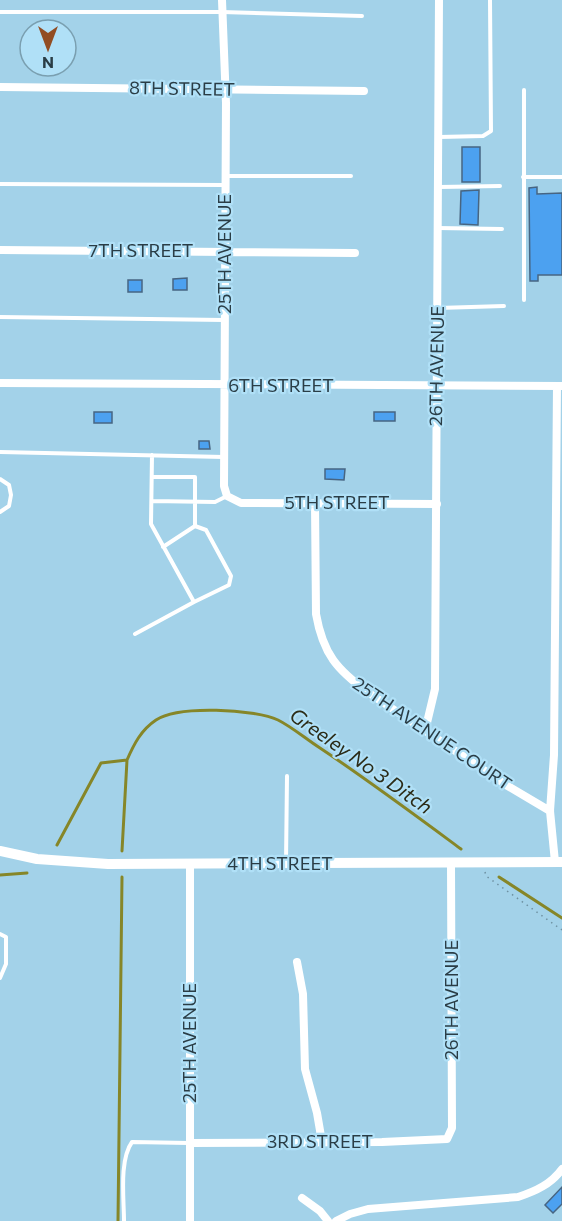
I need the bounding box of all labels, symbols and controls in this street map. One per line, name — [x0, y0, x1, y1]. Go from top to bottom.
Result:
north arrow — [18, 18, 78, 78]
text: N — [42, 54, 54, 73]
street label: 8TH STREET — [129, 76, 235, 100]
street label: 25TH AVENUE — [213, 194, 235, 314]
street label: 7TH STREET — [89, 239, 193, 261]
street label: 26TH AVENUE — [424, 306, 448, 426]
street label: 6TH STREET — [228, 374, 334, 396]
street label: 5TH STREET — [284, 491, 390, 513]
street label: 25TH AVENUE COURT — [349, 672, 516, 795]
water label: Greeley No 3 Ditch — [286, 702, 437, 818]
street label: 4TH STREET — [227, 852, 333, 874]
street label: 26TH AVENUE — [440, 940, 462, 1060]
street label: 25TH AVENUE — [178, 983, 200, 1103]
street label: 3RD STREET — [267, 1130, 373, 1152]

